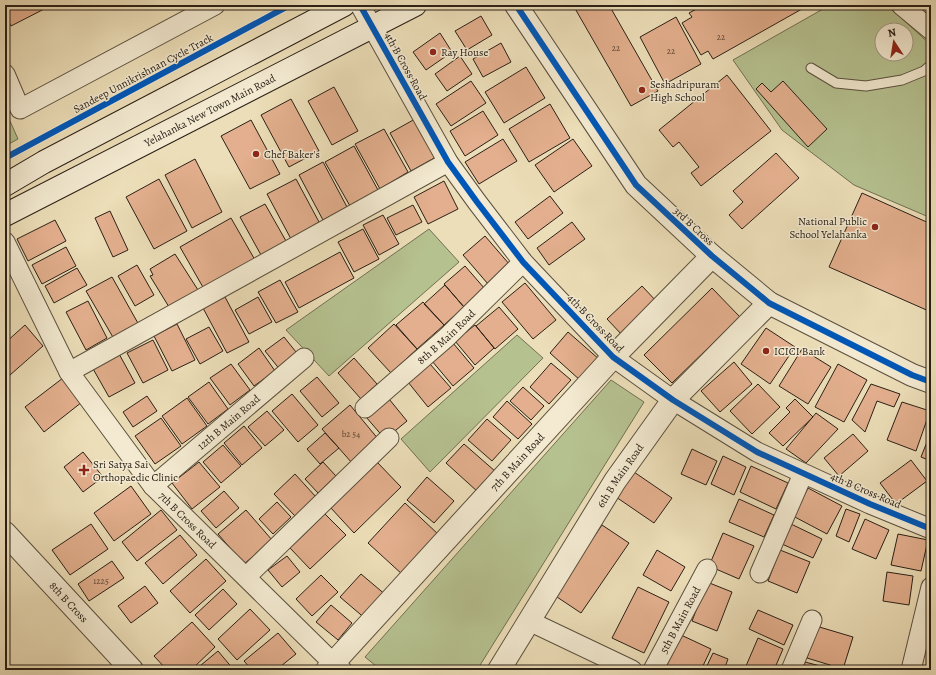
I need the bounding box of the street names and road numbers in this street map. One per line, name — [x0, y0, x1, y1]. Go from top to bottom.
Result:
street label: Sandeep Unnikrishnan Cycle Track — [71, 30, 216, 117]
street label: 4th B Cross Road — [381, 30, 430, 103]
street label: Yelahanka New Town Main Road — [141, 71, 278, 151]
street label: 3rd B Cross — [670, 204, 717, 249]
street label: 4th B Cross Road — [564, 291, 627, 356]
street label: 8th B Main Road — [414, 306, 479, 368]
street label: 12th B Main Road — [194, 391, 264, 453]
street label: 7th B Main Road — [487, 430, 548, 494]
street label: 6th B Main Road — [593, 441, 647, 511]
street label: 4th B Cross Road — [828, 469, 904, 512]
street label: 7th B Cross Road — [155, 489, 219, 552]
street label: 8th B Cross — [46, 578, 91, 626]
street label: 5th B Main Road — [656, 584, 704, 656]

